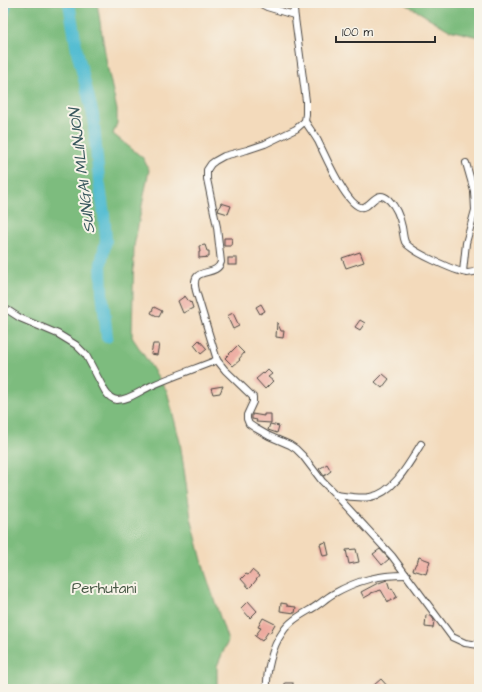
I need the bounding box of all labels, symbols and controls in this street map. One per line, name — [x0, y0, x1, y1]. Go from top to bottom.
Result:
scale bar — [336, 18, 435, 44]
text: 100 m — [342, 24, 373, 41]
water label: SUNGAI MLINJON — [63, 104, 101, 235]
park label: Perhutani — [72, 578, 137, 599]

